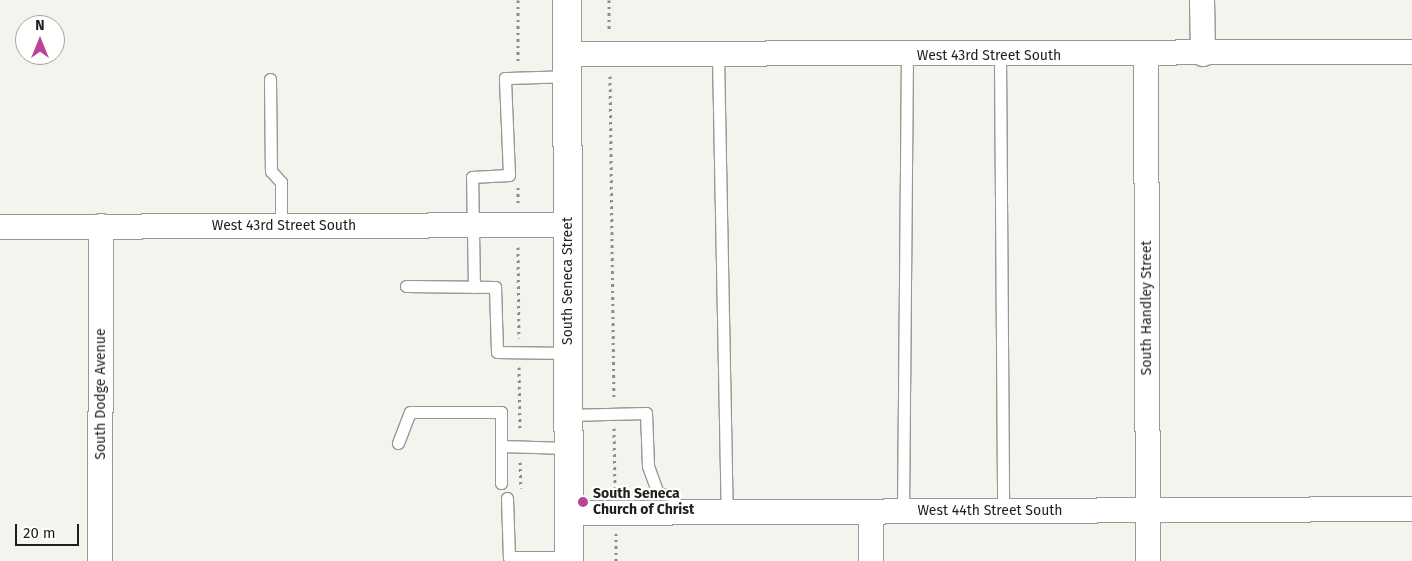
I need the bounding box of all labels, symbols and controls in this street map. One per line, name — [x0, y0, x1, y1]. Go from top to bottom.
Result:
north arrow — [15, 15, 65, 65]
text: N — [35, 17, 45, 34]
street label: West 43rd Street South — [917, 48, 1061, 64]
street label: South Seneca Street — [560, 217, 576, 345]
street label: West 43rd Street South — [212, 218, 356, 234]
street label: South Handley Street — [1139, 241, 1155, 375]
street label: South Dodge Avenue — [93, 328, 109, 460]
place label: South Seneca Church of Christ — [593, 486, 694, 518]
marker: South Seneca Church of Christ — [577, 496, 589, 508]
street label: West 44th Street South — [917, 503, 1063, 519]
scale bar — [18, 514, 81, 546]
text: 20 m — [23, 524, 56, 542]

